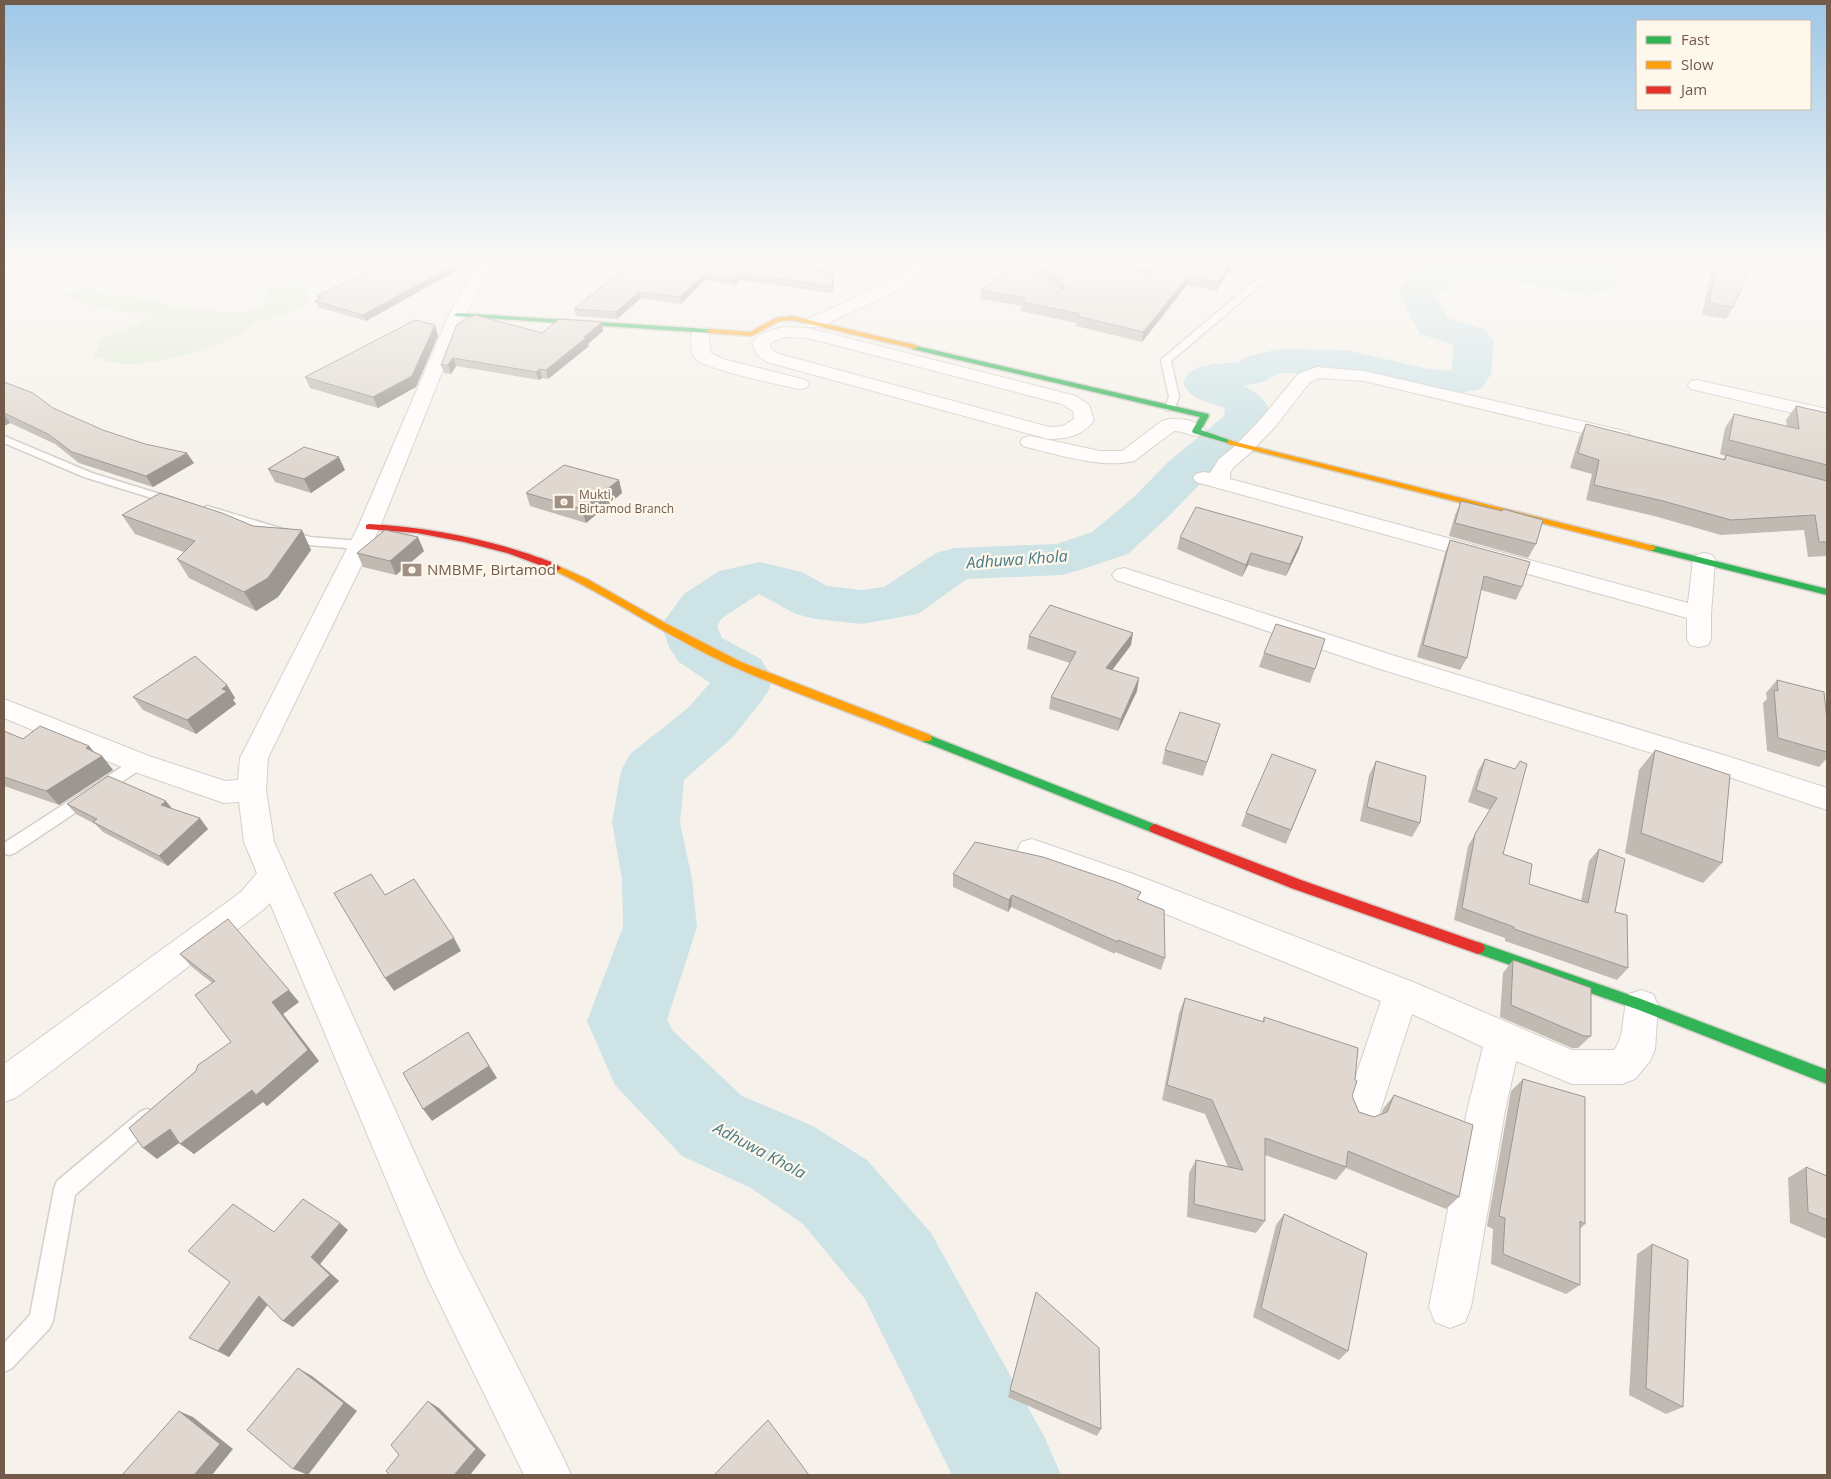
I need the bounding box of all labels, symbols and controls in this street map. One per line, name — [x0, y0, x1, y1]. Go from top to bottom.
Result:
legend — [1636, 20, 1811, 110]
text: Fast — [1681, 29, 1710, 49]
text: Slow — [1681, 54, 1714, 74]
text: Jam — [1679, 79, 1707, 99]
place label: Mukti, Birtamod Branch — [579, 486, 674, 517]
bank icon: Mukti, Birtamod Branch — [553, 491, 575, 513]
water label: Adhuwa Khola — [965, 544, 1068, 574]
bank icon: NMBMF, Birtamod — [401, 559, 423, 581]
place label: NMBMF, Birtamod — [427, 559, 556, 579]
water label: Adhuwa Khola — [709, 1116, 810, 1184]

